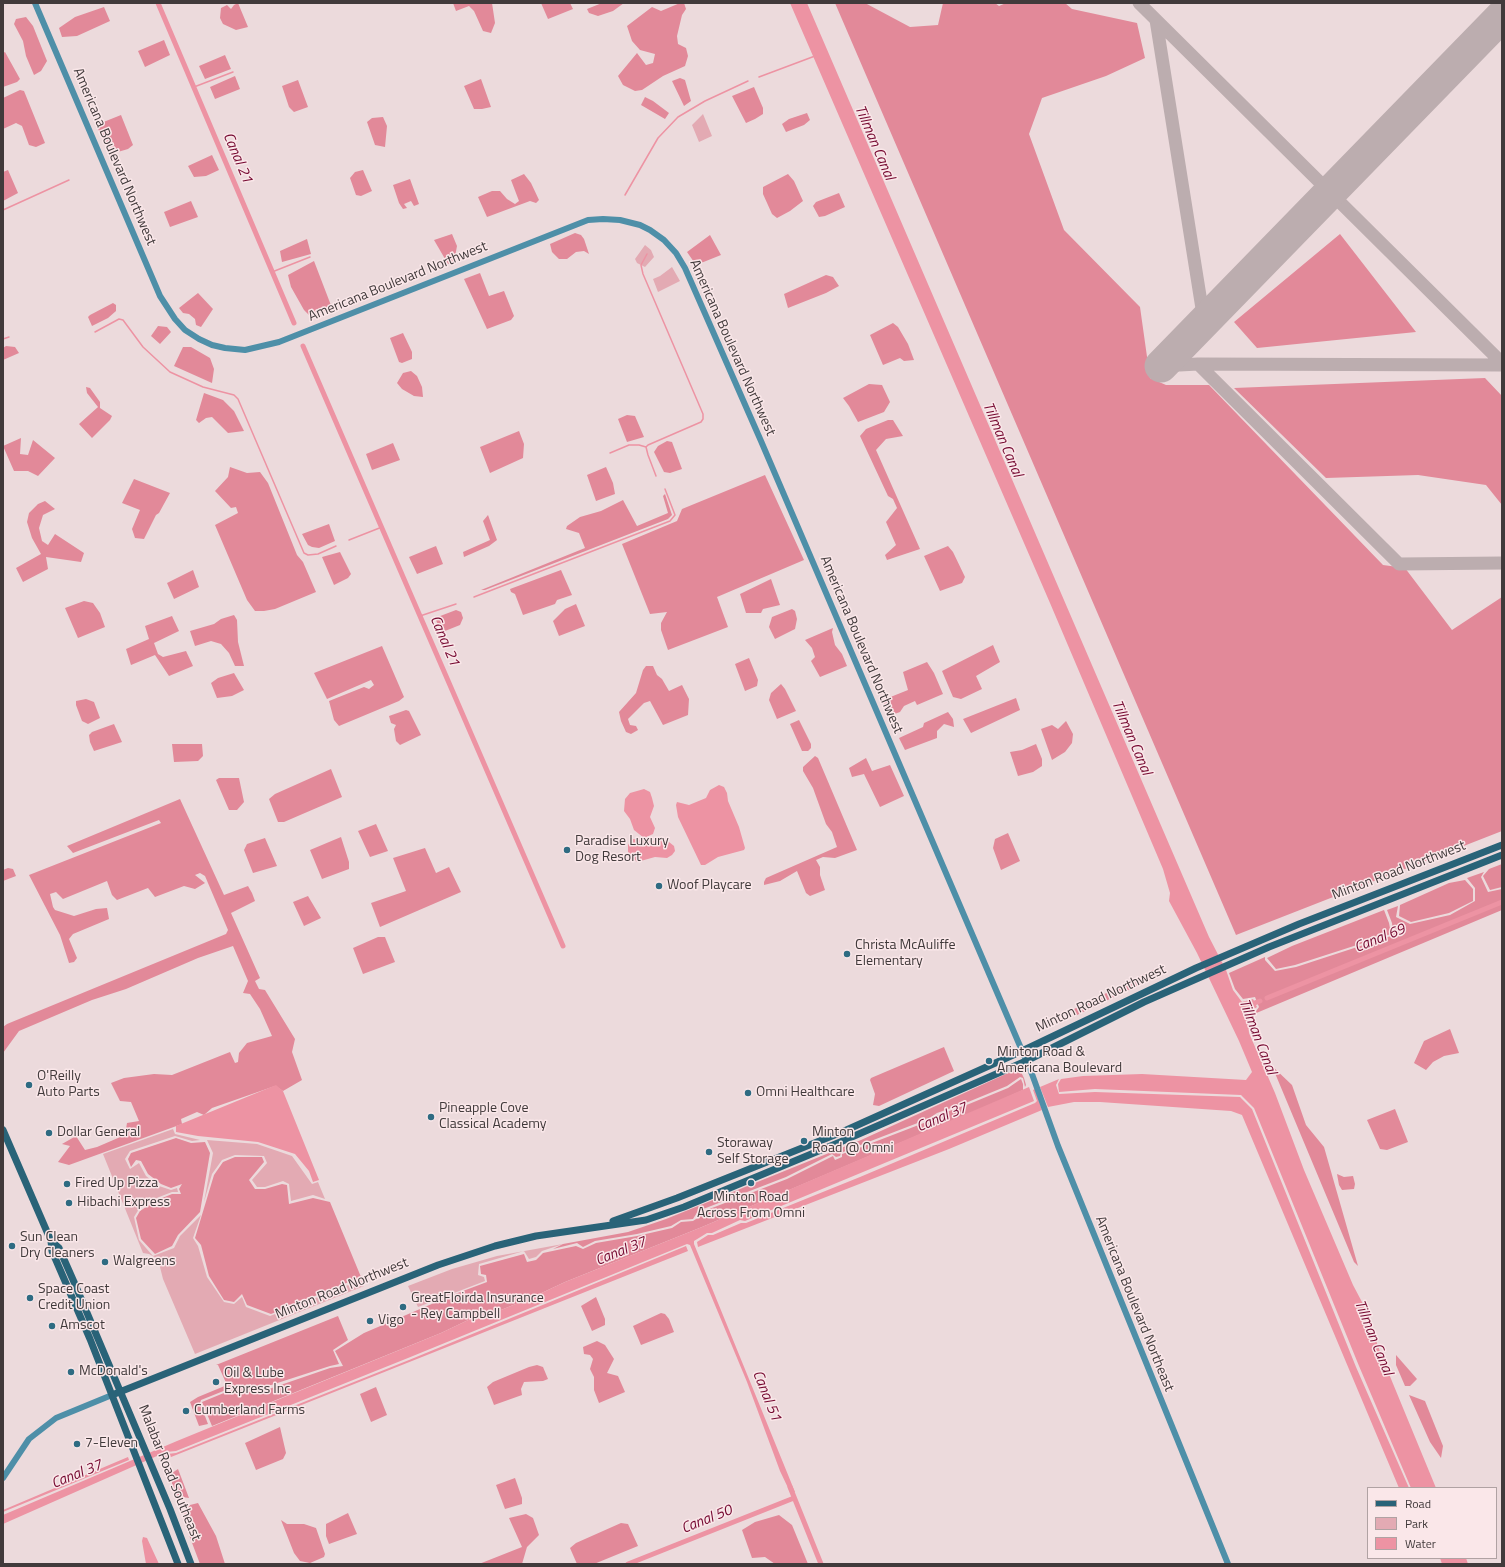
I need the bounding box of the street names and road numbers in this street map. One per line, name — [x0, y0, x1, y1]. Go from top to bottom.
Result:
street label: Americana Boulevard Northwest — [69, 66, 159, 248]
street label: Americana Boulevard Northwest — [306, 238, 490, 326]
street label: Americana Boulevard Northwest — [685, 257, 779, 439]
street label: Americana Boulevard Northwest — [816, 554, 906, 736]
street label: Minton Road Northwest — [1330, 838, 1468, 904]
street label: Minton Road Northwest — [1033, 961, 1169, 1037]
street label: Americana Boulevard Northeast — [1091, 1214, 1177, 1394]
street label: Minton Road Northwest — [273, 1255, 411, 1323]
street label: Malabar Road Southeast — [134, 1403, 204, 1543]

